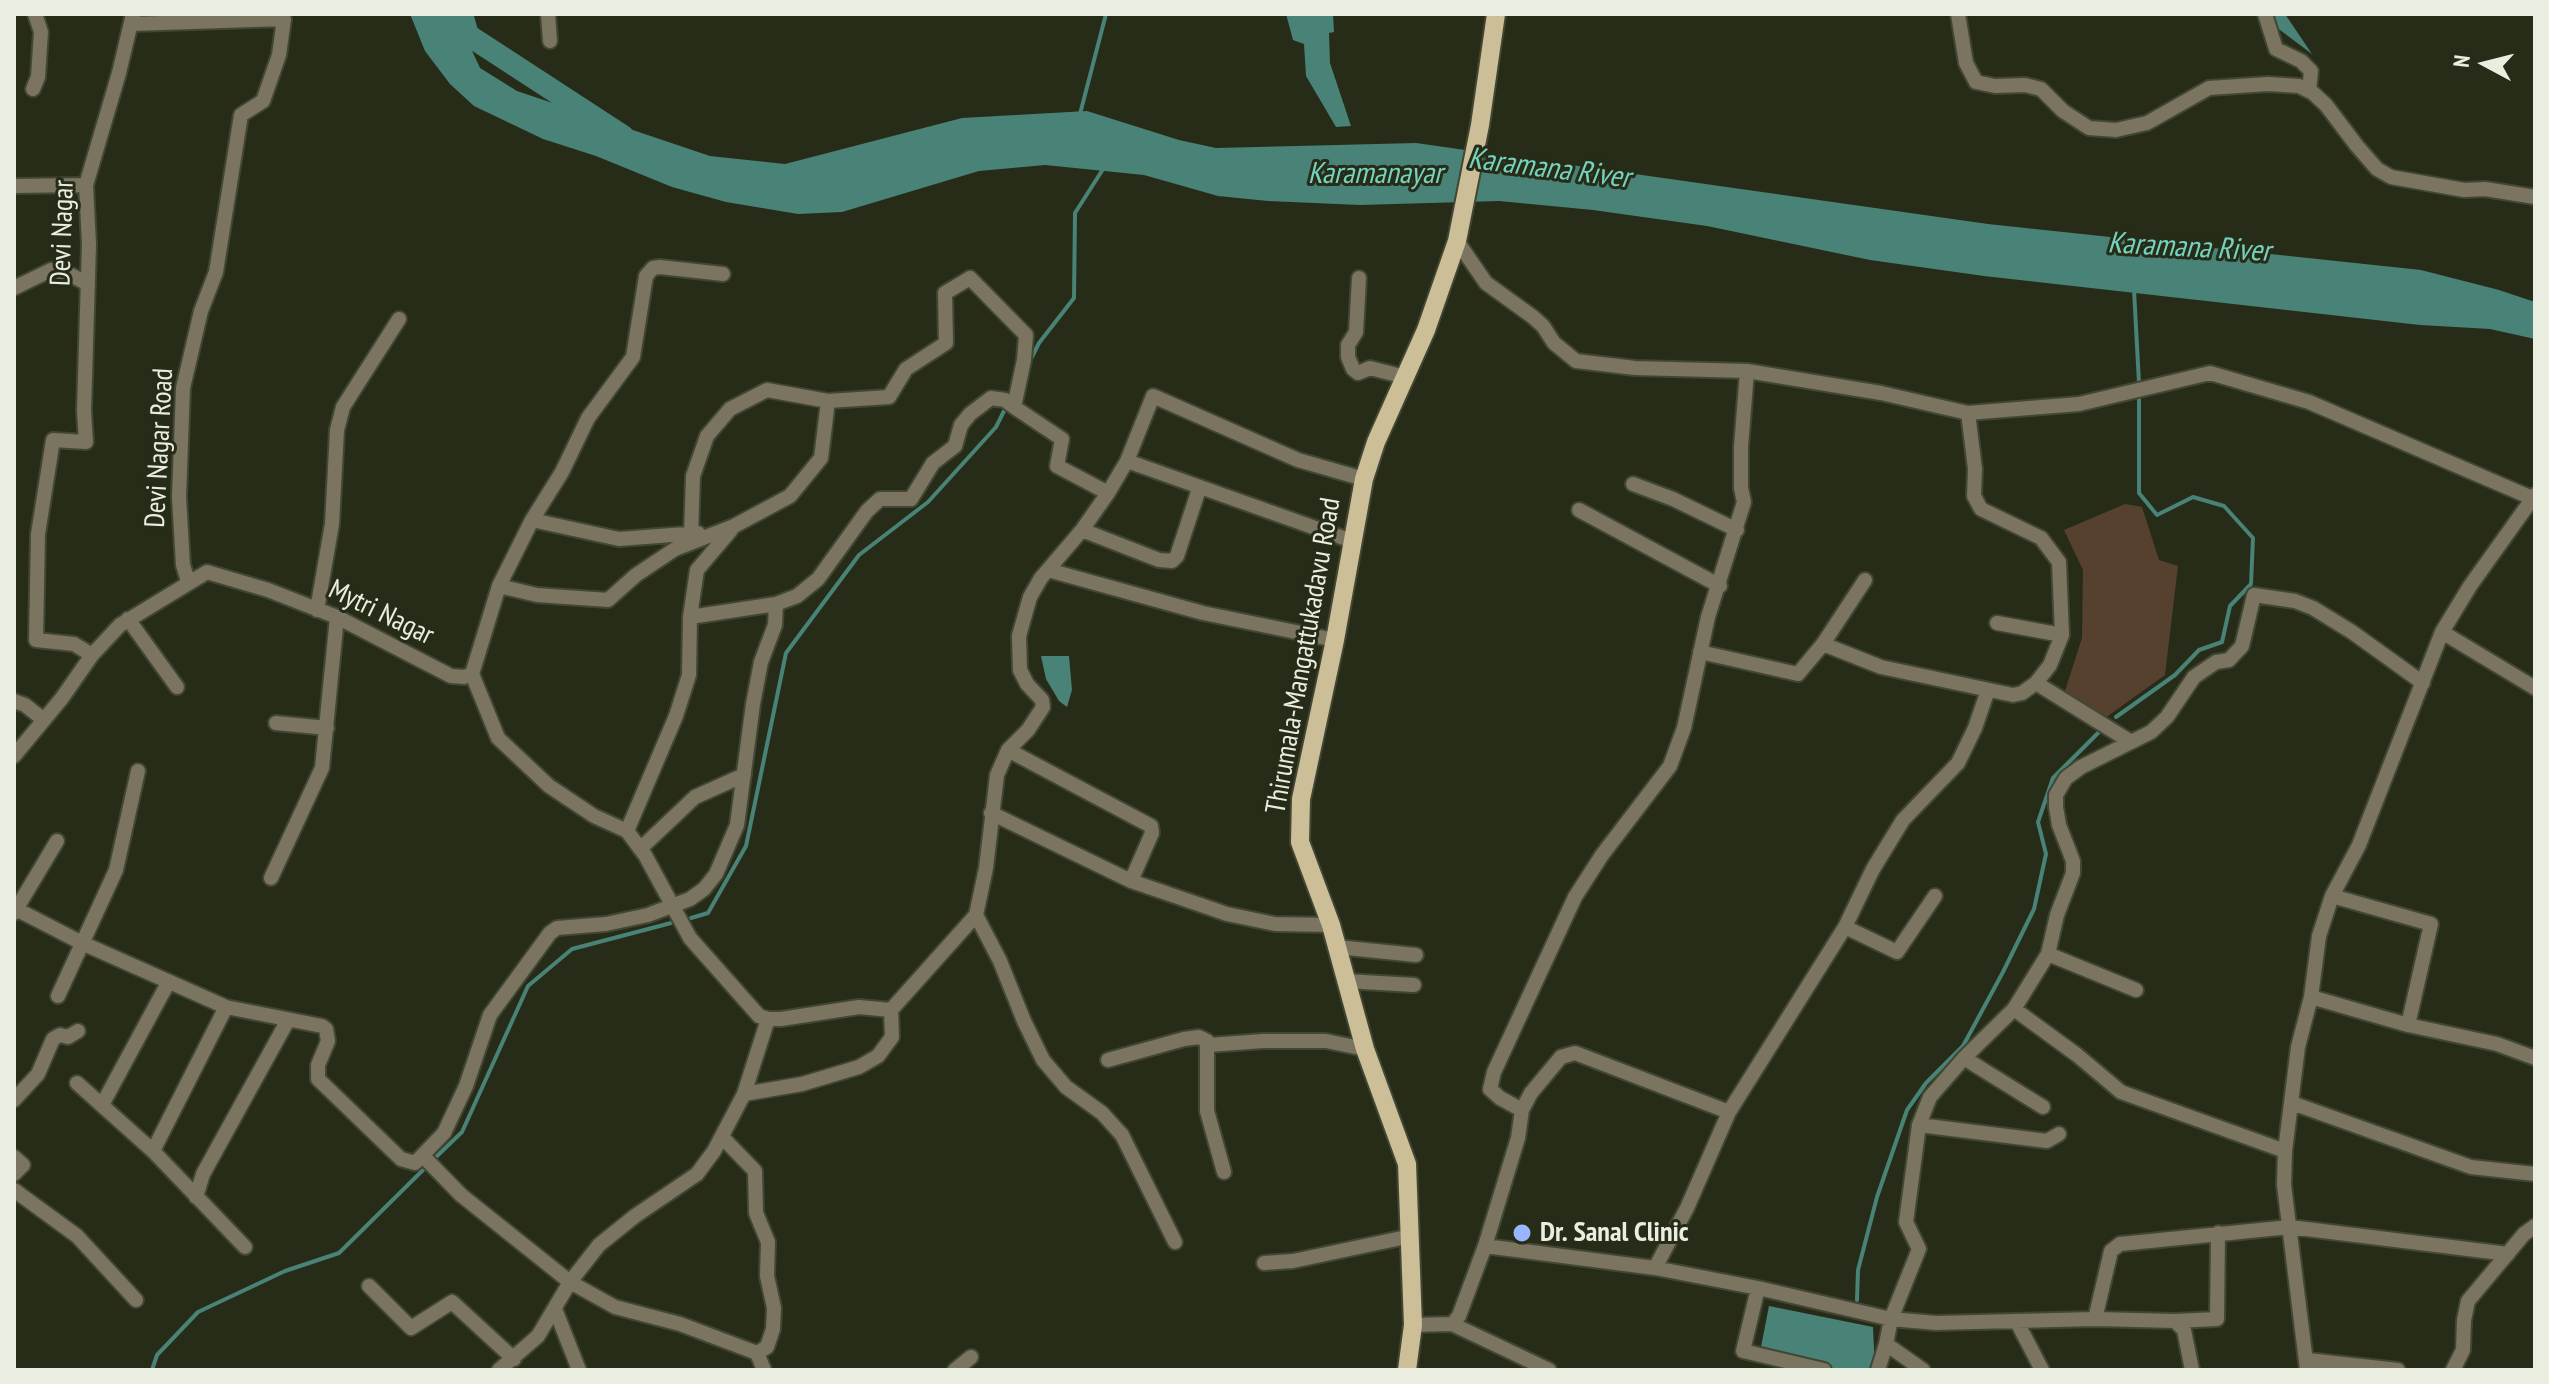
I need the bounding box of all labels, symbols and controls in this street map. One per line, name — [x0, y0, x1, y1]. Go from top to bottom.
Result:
north arrow — [2445, 24, 2525, 104]
text: N — [2447, 53, 2476, 69]
water label: Karamana River — [1466, 141, 1632, 197]
water label: Karamanayar — [1308, 156, 1442, 192]
street label: Devi Nagar — [44, 179, 82, 287]
water label: Karamana River — [2107, 226, 2271, 270]
street label: Devi Nagar Road — [139, 367, 181, 529]
street label: Thirumala-Mangattukadavu Road — [1260, 495, 1348, 817]
street label: Mytri Nagar — [323, 573, 439, 653]
place label: Dr. Sanal Clinic — [1540, 1216, 1689, 1250]
marker: Dr. Sanal Clinic — [1511, 1222, 1533, 1244]

